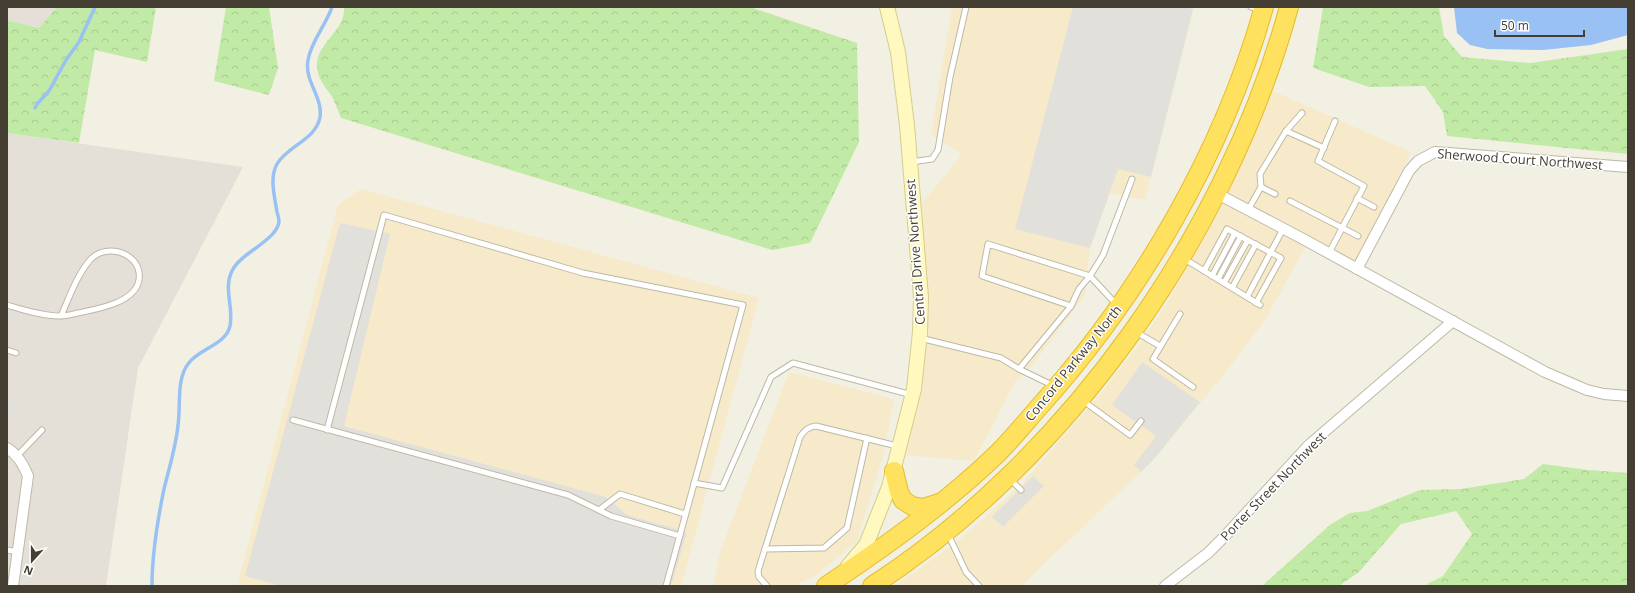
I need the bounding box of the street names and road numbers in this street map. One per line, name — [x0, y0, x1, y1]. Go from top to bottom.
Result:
street label: Sherwood Court Northwest — [1437, 144, 1604, 174]
street label: Central Drive Northwest — [901, 178, 929, 326]
street label: Concord Parkway North — [1021, 301, 1125, 425]
street label: Porter Street Northwest — [1216, 427, 1330, 544]

